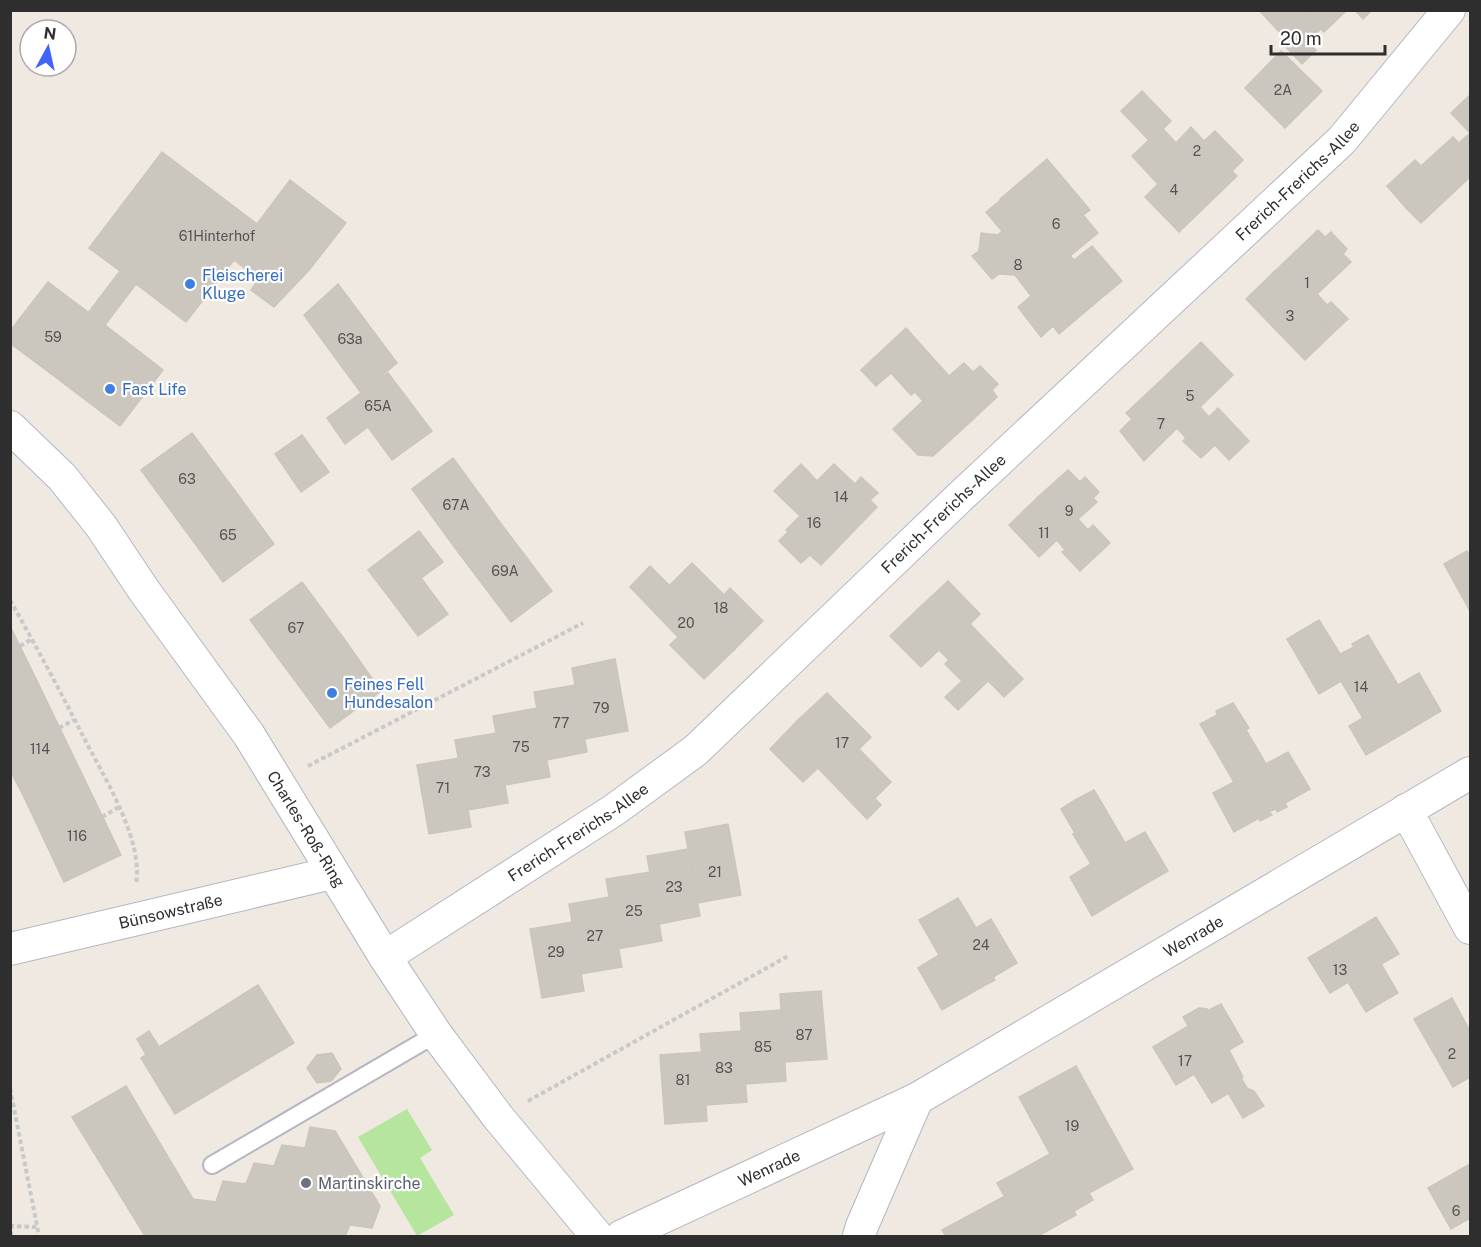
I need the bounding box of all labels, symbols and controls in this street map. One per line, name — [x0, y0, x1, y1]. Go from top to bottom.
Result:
north arrow — [18, 18, 78, 78]
scale bar — [1271, 18, 1385, 56]
text: N — [42, 23, 58, 44]
text: 20 m — [1280, 28, 1322, 49]
house number: 2A — [1274, 82, 1292, 98]
street label: Frerich-Frerichs-Allee — [1232, 117, 1364, 245]
house number: 2 — [1193, 143, 1201, 159]
house number: 4 — [1170, 182, 1179, 198]
house number: 6 — [1052, 216, 1061, 232]
house number: 61Hinterhof — [179, 228, 256, 244]
house number: 8 — [1013, 257, 1023, 273]
place label: Fleischerei Kluge — [202, 266, 283, 303]
house number: 1 — [1304, 275, 1310, 291]
marker: Fleischerei Kluge — [183, 277, 197, 291]
house number: 3 — [1286, 308, 1295, 324]
house number: 59 — [44, 329, 62, 345]
house number: 63a — [337, 331, 363, 347]
place label: Fast Life — [122, 380, 187, 399]
marker: Fast Life — [103, 382, 117, 396]
house number: 5 — [1186, 388, 1195, 404]
house number: 65A — [364, 398, 392, 414]
house number: 7 — [1157, 416, 1165, 432]
street label: Frerich-Frerichs-Allee — [877, 450, 1010, 577]
house number: 63 — [178, 471, 196, 487]
house number: 14 — [834, 489, 848, 505]
house number: 67A — [443, 497, 469, 513]
house number: 9 — [1065, 503, 1074, 519]
house number: 16 — [807, 515, 821, 531]
house number: 11 — [1038, 525, 1050, 541]
house number: 65 — [219, 527, 237, 543]
house number: 69A — [491, 563, 519, 579]
house number: 18 — [714, 600, 728, 616]
house number: 20 — [678, 615, 694, 631]
house number: 67 — [288, 620, 304, 636]
place label: Feines Fell Hundesalon — [344, 675, 433, 712]
house number: 14 — [1354, 679, 1368, 695]
marker: Feines Fell Hundesalon — [325, 686, 339, 700]
house number: 79 — [593, 700, 610, 716]
house number: 77 — [553, 715, 570, 731]
house number: 17 — [835, 735, 849, 751]
house number: 75 — [512, 739, 530, 755]
house number: 114 — [30, 741, 50, 757]
house number: 73 — [474, 764, 491, 780]
street label: Charles-Roß-Ring — [263, 767, 349, 891]
street label: Frerich-Frerichs-Allee — [504, 779, 652, 886]
house number: 71 — [436, 780, 450, 796]
house number: 116 — [67, 828, 87, 844]
house number: 21 — [708, 864, 722, 880]
house number: 23 — [665, 879, 683, 895]
street label: Bünsowstraße — [117, 890, 225, 933]
house number: 25 — [625, 903, 643, 919]
street label: Wenrade — [1160, 912, 1227, 962]
house number: 27 — [587, 928, 603, 944]
house number: 24 — [972, 937, 990, 953]
house number: 29 — [547, 944, 565, 960]
house number: 13 — [1333, 962, 1347, 978]
house number: 87 — [795, 1027, 813, 1043]
house number: 85 — [754, 1039, 772, 1055]
house number: 2 — [1448, 1046, 1456, 1062]
house number: 17 — [1178, 1053, 1192, 1069]
house number: 83 — [715, 1060, 733, 1076]
house number: 81 — [676, 1072, 690, 1088]
house number: 19 — [1065, 1118, 1079, 1134]
street label: Wenrade — [735, 1146, 803, 1191]
place label: Martinskirche — [318, 1174, 421, 1193]
marker: Martinskirche — [299, 1176, 313, 1190]
house number: 6 — [1452, 1203, 1461, 1219]

